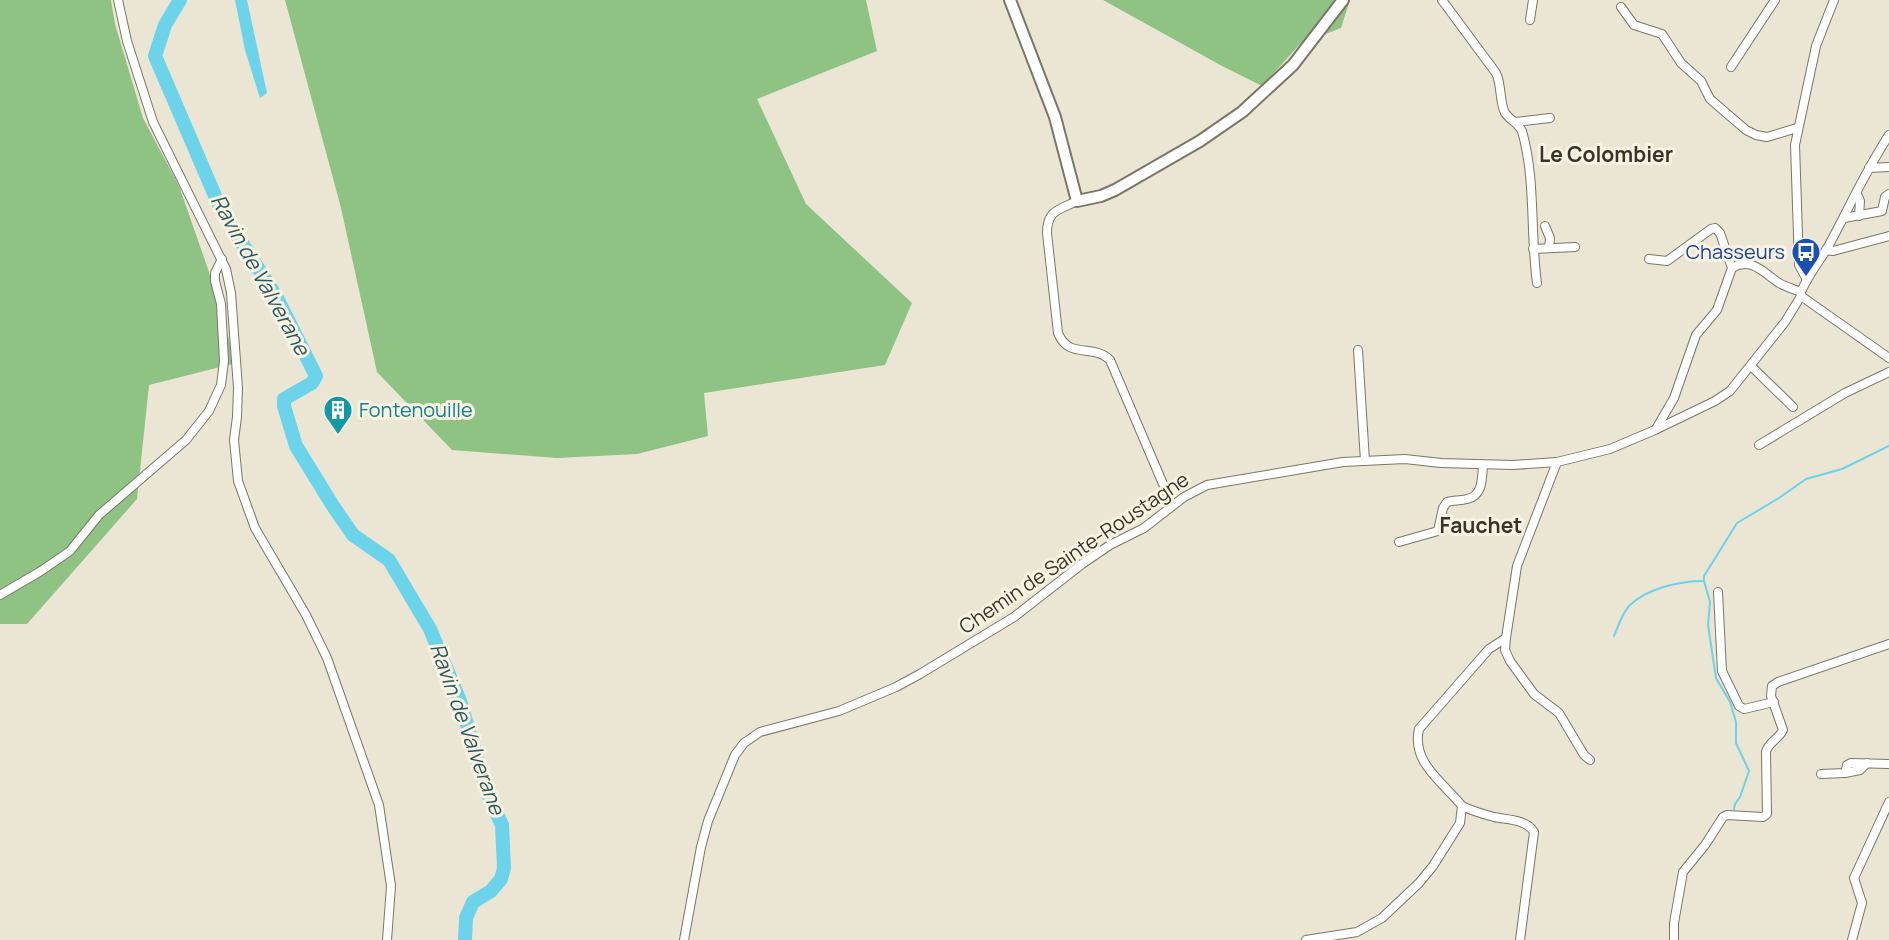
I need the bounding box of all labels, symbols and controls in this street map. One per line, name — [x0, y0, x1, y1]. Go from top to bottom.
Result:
district label: Le Colombier — [1539, 140, 1673, 168]
water label: Ravin de Valverane — [205, 189, 318, 362]
bus stop icon: Chasseurs — [1790, 236, 1822, 278]
place label: Chasseurs — [1686, 238, 1785, 265]
building icon: Fontenouille — [322, 394, 354, 436]
place label: Fontenouille — [359, 396, 473, 423]
street label: Chemin de Sainte-Roustagne — [954, 465, 1194, 640]
district label: Fauchet — [1440, 511, 1522, 539]
water label: Ravin de Valverane — [424, 639, 512, 820]

